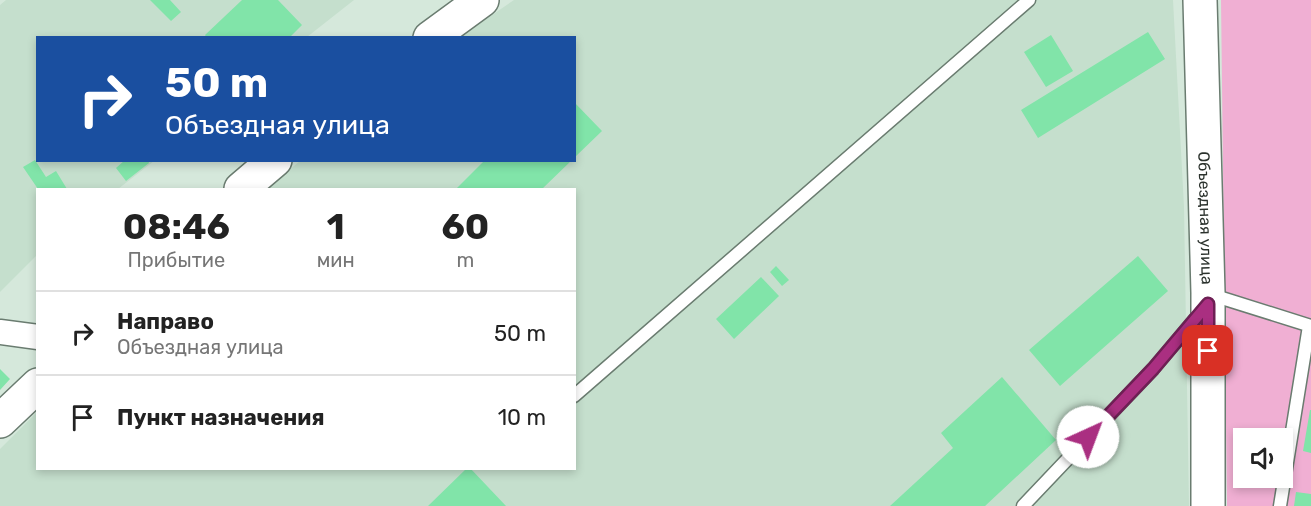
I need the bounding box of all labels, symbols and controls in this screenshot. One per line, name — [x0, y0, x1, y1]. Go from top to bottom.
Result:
text: 50 m — [165, 58, 268, 108]
icon: right — [66, 60, 144, 138]
text: Объездная улица — [165, 109, 390, 141]
street label: Объездная улица — [1195, 151, 1217, 285]
text: 08:46 — [123, 205, 230, 248]
text: 1 — [327, 205, 345, 248]
text: 60 — [441, 205, 489, 248]
text: Прибытие — [127, 248, 225, 272]
text: мин — [317, 248, 355, 272]
text: m — [456, 248, 474, 272]
text: Направо — [117, 308, 214, 335]
icon: right — [66, 317, 99, 350]
text: 50 m — [494, 320, 546, 347]
pin — [1182, 325, 1233, 376]
icon: arrive — [1191, 334, 1224, 367]
text: Объездная улица — [117, 335, 284, 359]
icon: arrive — [66, 401, 99, 434]
text: Пункт назначения — [117, 404, 325, 431]
text: 10 m — [498, 404, 546, 431]
position arrow — [1056, 405, 1120, 469]
map controls — [1233, 428, 1293, 488]
button: sound — [1233, 428, 1293, 488]

